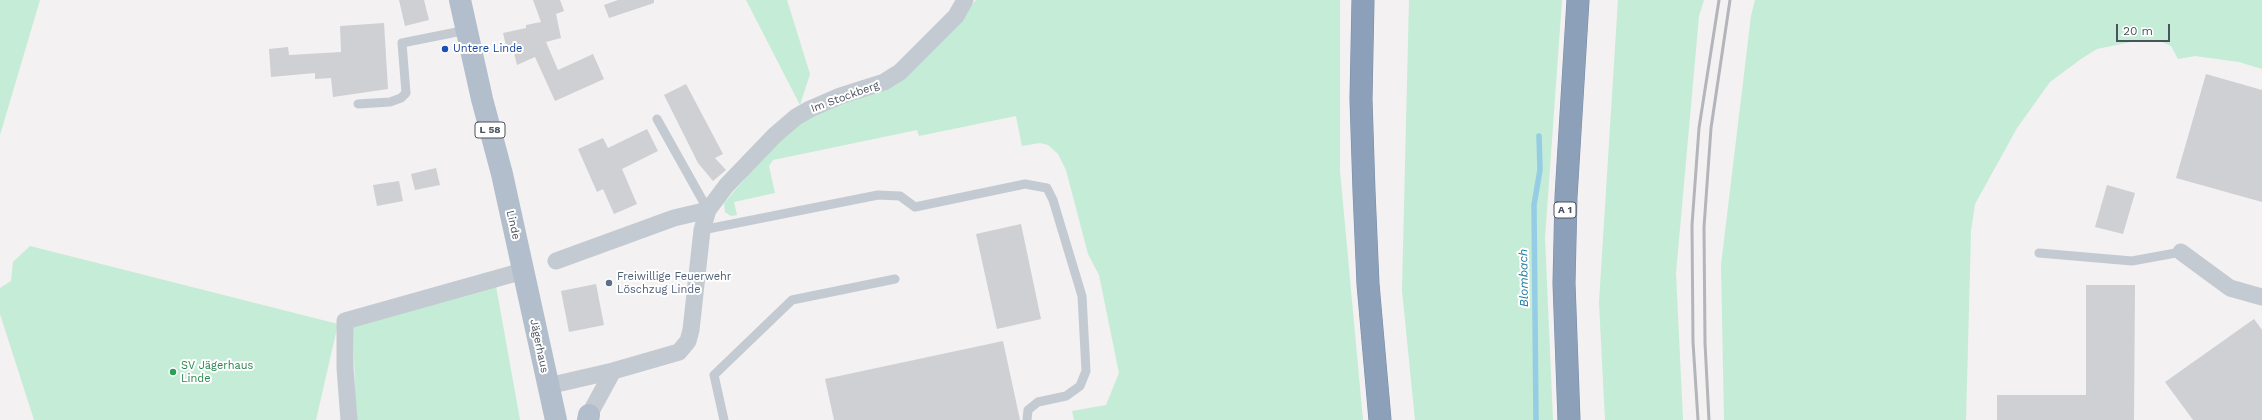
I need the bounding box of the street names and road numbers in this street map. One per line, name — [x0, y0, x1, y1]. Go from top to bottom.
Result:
street label: Im Stockberg — [809, 79, 881, 115]
road number: L 58 — [475, 122, 505, 138]
road number: A 1 — [1554, 202, 1576, 218]
street label: Linde — [503, 209, 523, 241]
street label: Jägerhaus — [527, 318, 551, 374]

